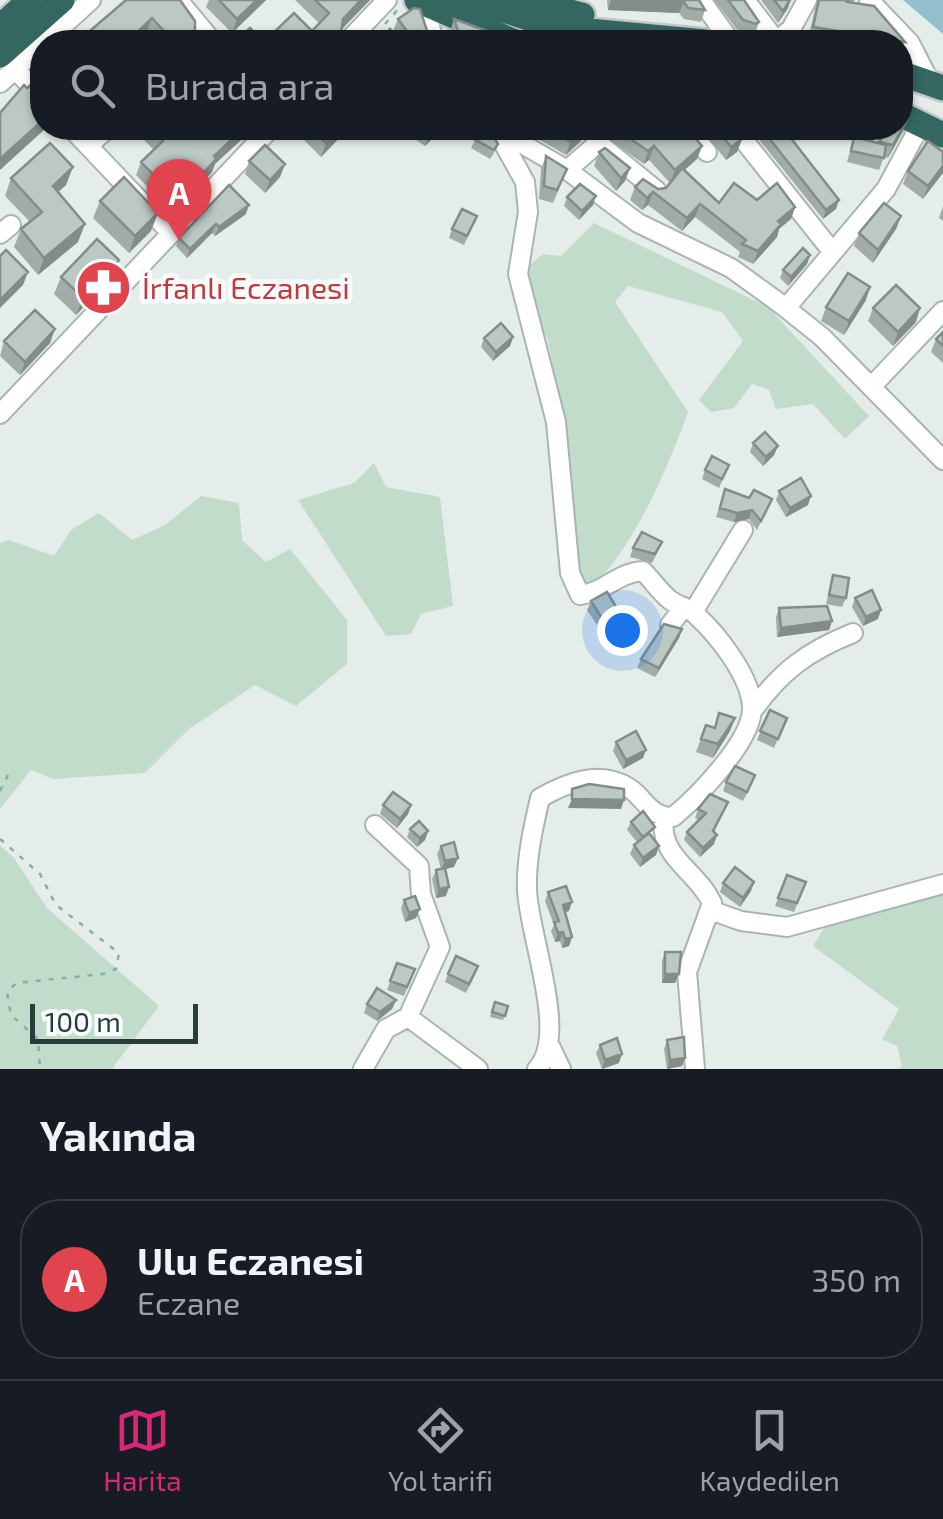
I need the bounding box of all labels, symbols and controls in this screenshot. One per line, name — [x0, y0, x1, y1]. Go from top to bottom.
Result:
search box — [30, 30, 913, 140]
icon: search — [65, 58, 120, 113]
text: Burada ara — [145, 62, 334, 108]
pin: A — [146, 158, 212, 241]
pharmacy icon: İrfanlı Eczanesi — [73, 257, 133, 317]
place label: İrfanlı Eczanesi — [142, 269, 350, 305]
your location — [597, 605, 648, 656]
scale bar — [30, 999, 198, 1044]
text: 100 m — [45, 1004, 121, 1038]
text: Yakında — [40, 1109, 196, 1159]
text: Ulu Eczanesi — [137, 1237, 364, 1283]
text: A — [64, 1260, 85, 1298]
text: 350 m — [812, 1260, 901, 1298]
text: Eczane — [137, 1283, 240, 1321]
tab: Harita — [103, 1403, 182, 1497]
tab: Yol tarifi — [388, 1403, 493, 1497]
tab: Kaydedilen — [699, 1403, 840, 1497]

